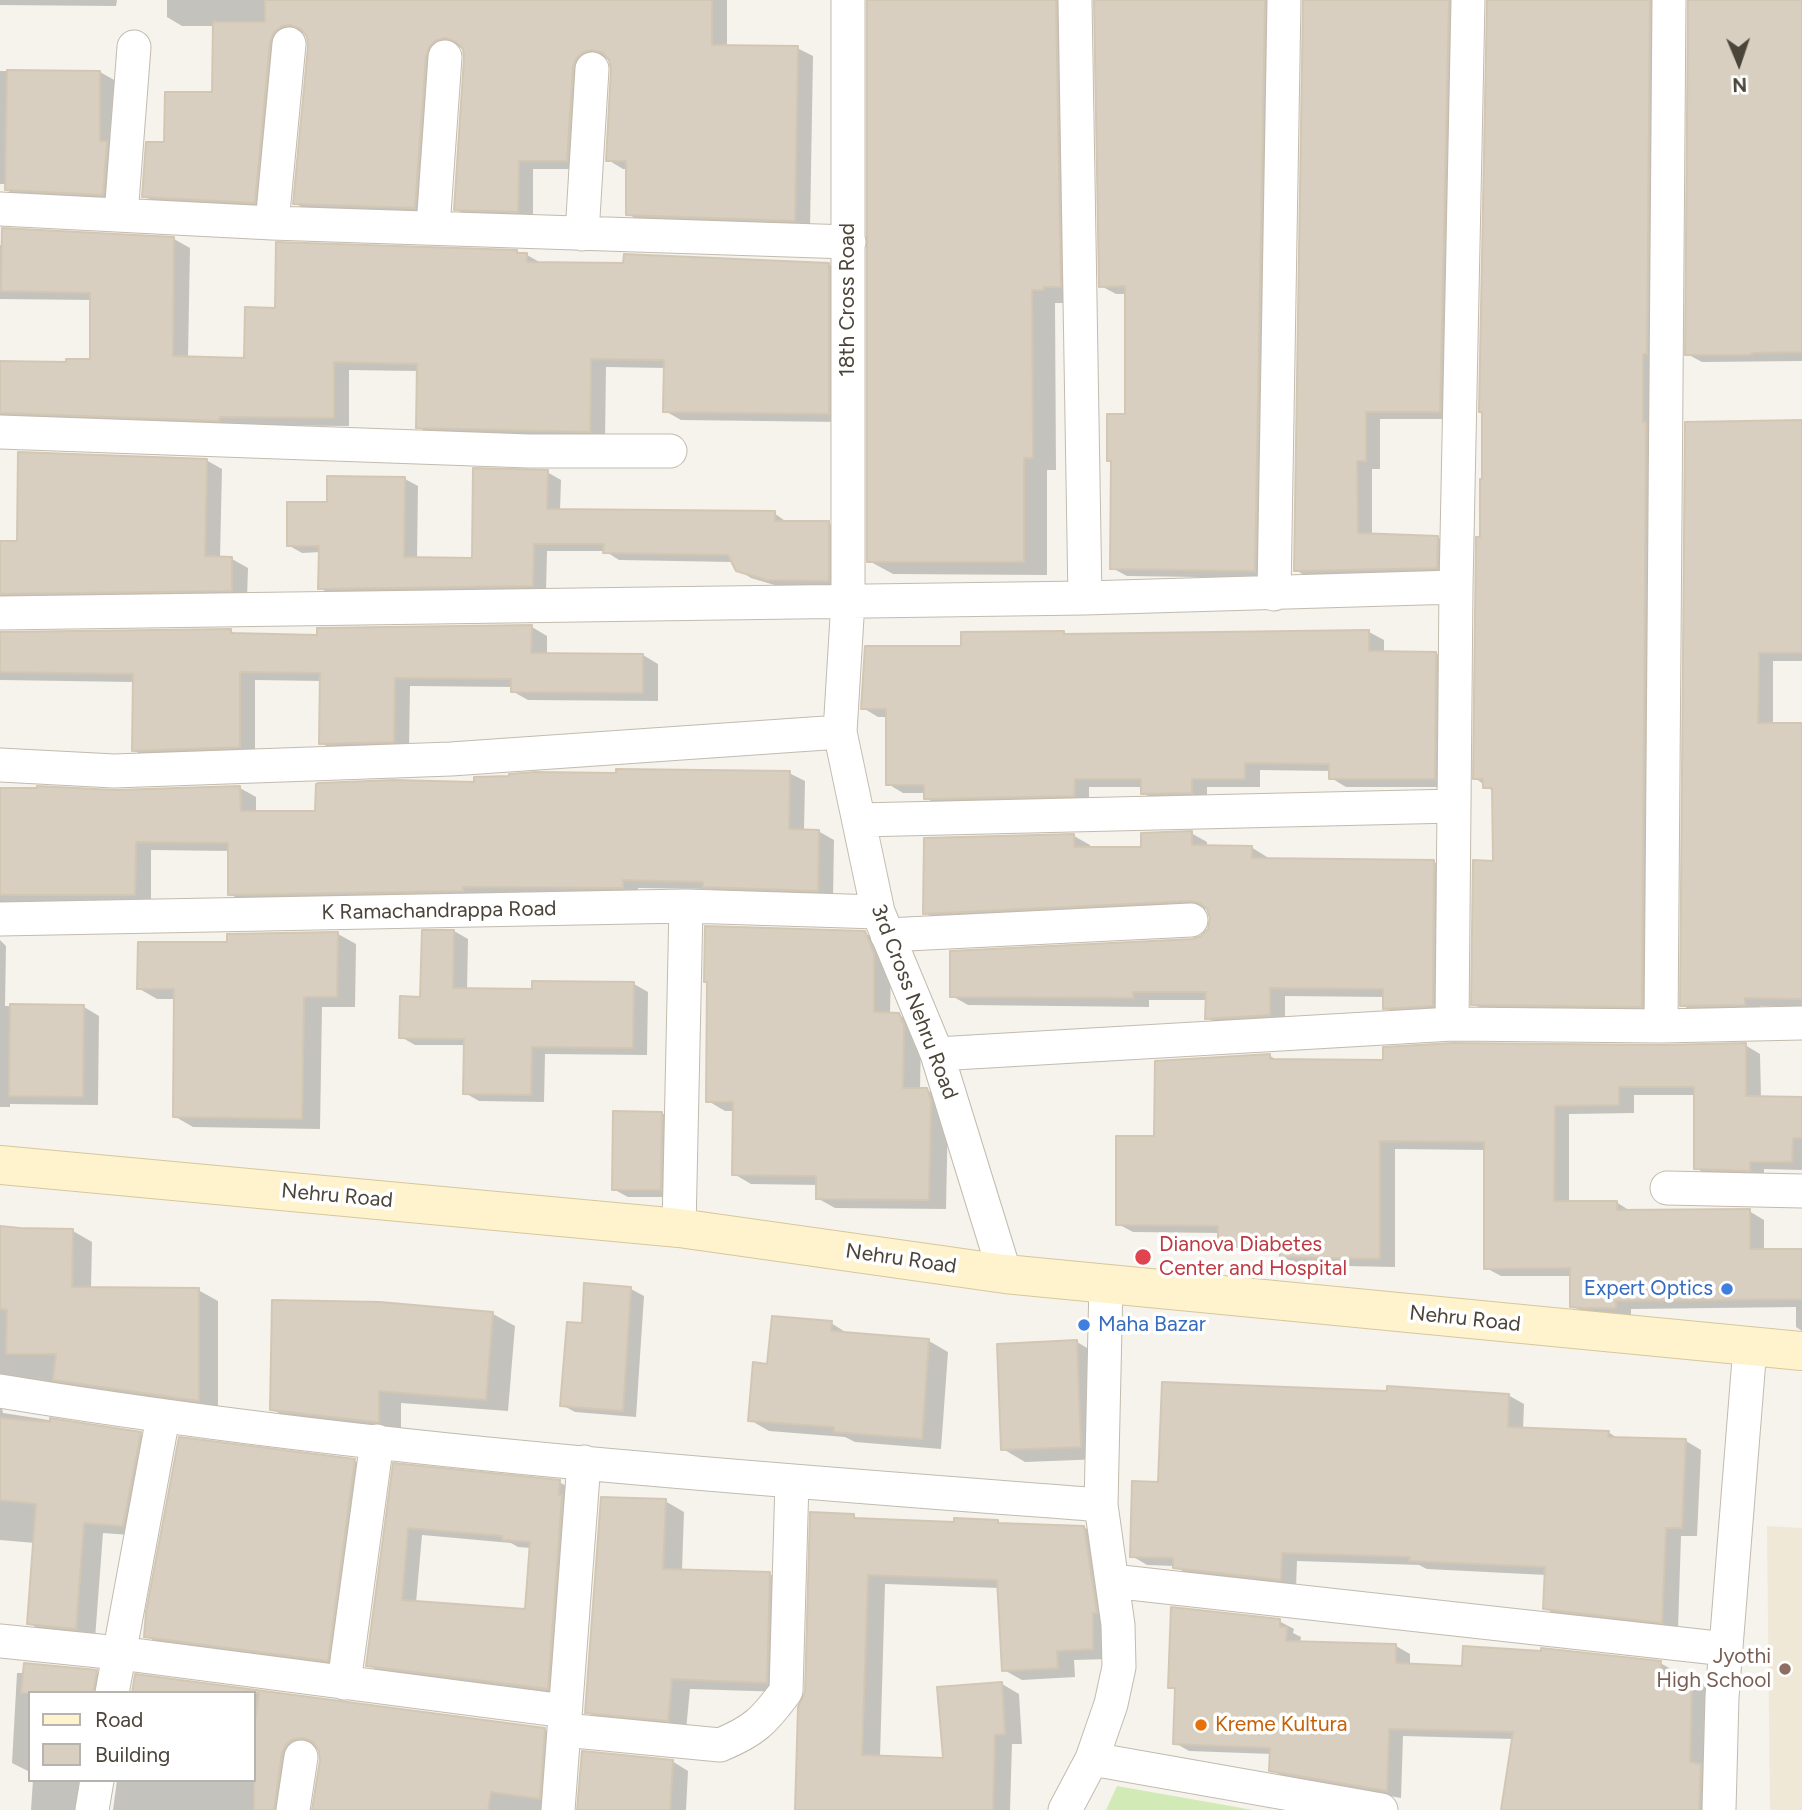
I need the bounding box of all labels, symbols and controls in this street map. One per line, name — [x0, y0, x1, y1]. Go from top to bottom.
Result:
north arrow — [1704, 28, 1774, 98]
text: N — [1732, 73, 1747, 96]
street label: 18th Cross Road — [835, 223, 861, 377]
street label: K Ramachandrappa Road — [321, 896, 557, 926]
street label: 3rd Cross Nehru Road — [865, 901, 963, 1103]
street label: Nehru Road — [280, 1179, 394, 1213]
place label: Dianova Diabetes Center and Hospital — [1159, 1232, 1347, 1282]
street label: Nehru Road — [844, 1239, 958, 1279]
marker: Dianova Diabetes Center and Hospital — [1133, 1247, 1153, 1267]
place label: Expert Optics — [1584, 1276, 1713, 1302]
marker: Expert Optics — [1719, 1281, 1735, 1297]
street label: Nehru Road — [1408, 1301, 1522, 1337]
place label: Maha Bazar — [1098, 1312, 1206, 1338]
marker: Maha Bazar — [1076, 1317, 1092, 1333]
place label: Jyothi High School — [1656, 1644, 1771, 1694]
marker: Jyothi High School — [1777, 1661, 1793, 1677]
legend — [28, 1691, 256, 1782]
text: Road — [95, 1707, 143, 1732]
place label: Kreme Kultura — [1215, 1712, 1347, 1738]
marker: Kreme Kultura — [1193, 1717, 1209, 1733]
text: Building — [95, 1742, 170, 1767]

